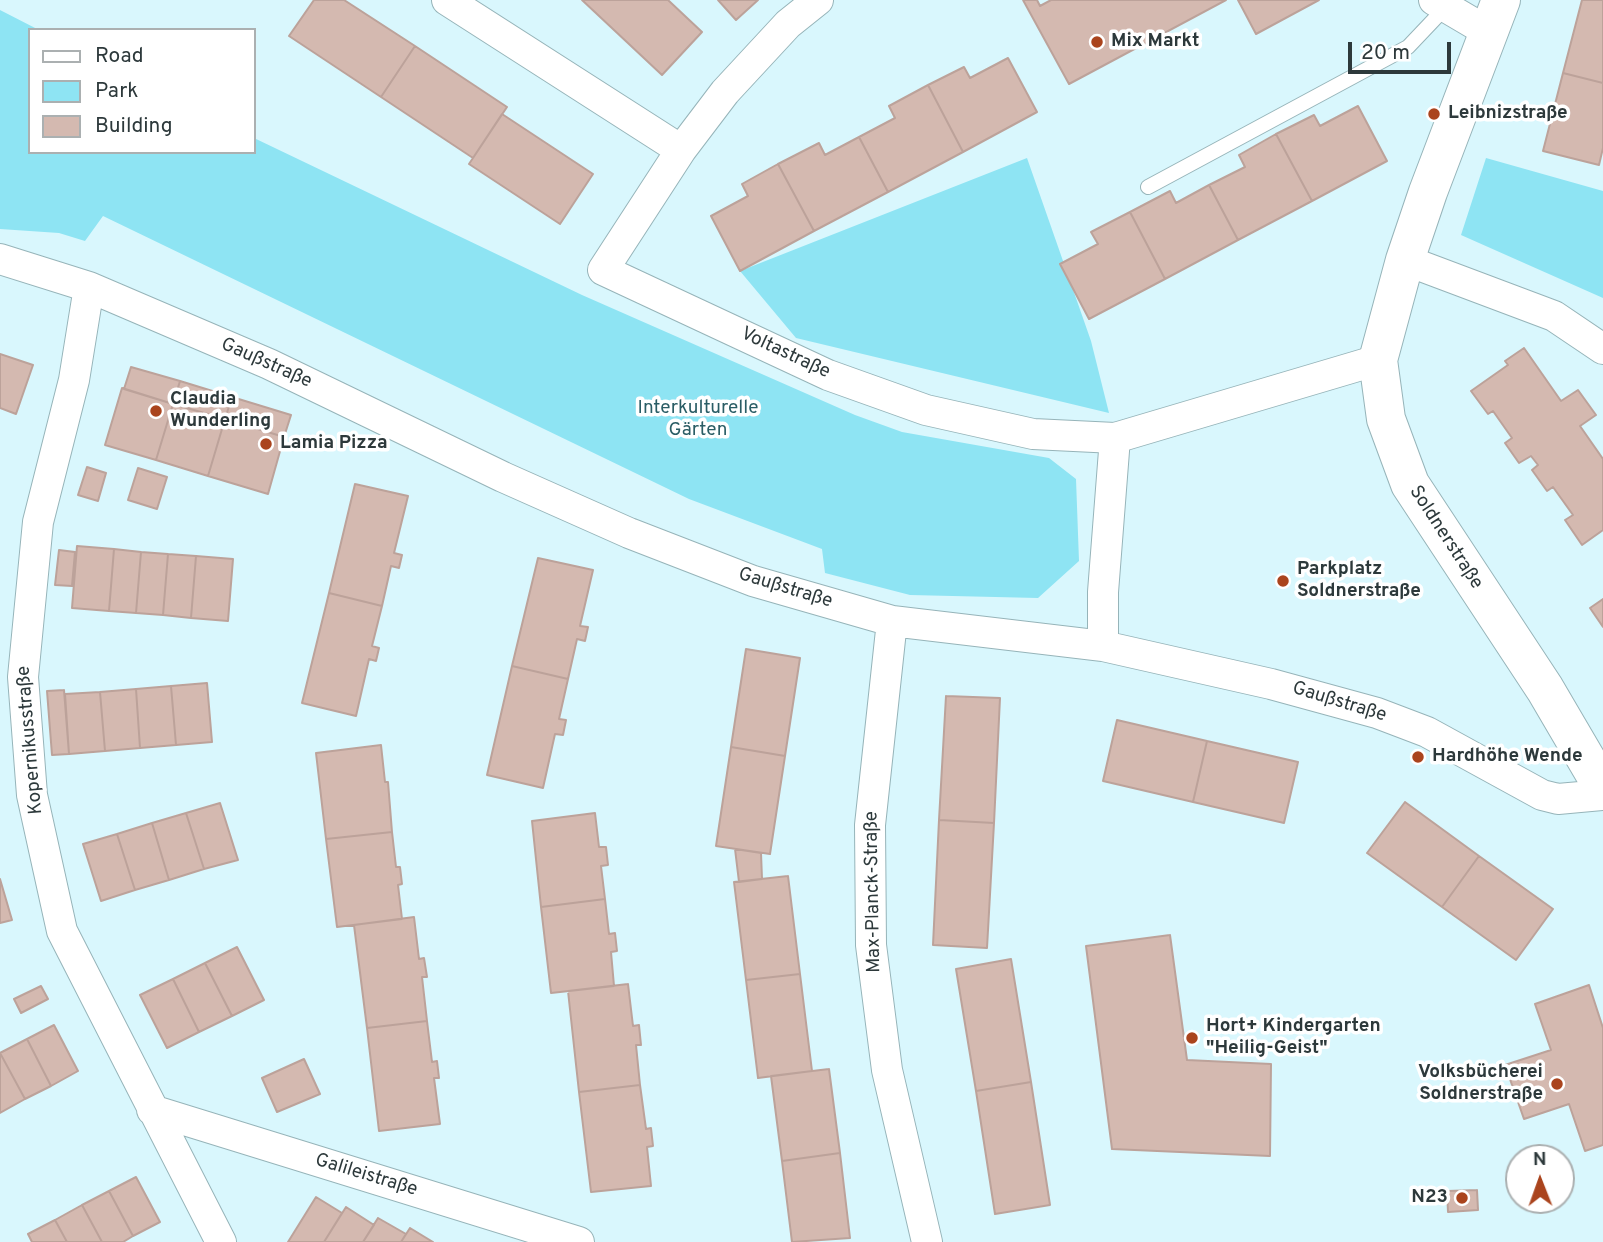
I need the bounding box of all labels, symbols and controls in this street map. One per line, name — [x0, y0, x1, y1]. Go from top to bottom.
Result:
legend — [28, 28, 256, 154]
scale bar — [1351, 28, 1454, 72]
place label: Mix Markt — [1111, 31, 1199, 53]
marker: Mix Markt — [1089, 34, 1105, 50]
text: 20 m — [1361, 40, 1410, 67]
text: Road — [95, 43, 144, 70]
text: Park — [95, 78, 138, 105]
place label: Leibnizstraße — [1448, 103, 1568, 125]
marker: Leibnizstraße — [1426, 106, 1442, 122]
text: Building — [95, 113, 173, 140]
street label: Voltastraße — [737, 323, 833, 385]
street label: Gaußstraße — [217, 334, 315, 394]
place label: Claudia Wunderling — [170, 389, 271, 433]
park label: Interkulturelle Gärten — [638, 398, 758, 442]
marker: Claudia Wunderling — [148, 403, 164, 419]
place label: Lamia Pizza — [280, 433, 388, 455]
marker: Lamia Pizza — [258, 436, 274, 452]
street label: Soldnerstraße — [1403, 482, 1487, 594]
place label: Parkplatz Soldnerstraße — [1297, 559, 1421, 603]
street label: Gaußstraße — [735, 564, 835, 614]
marker: Parkplatz Soldnerstraße — [1275, 573, 1291, 589]
street label: Kopernikusstraße — [13, 665, 49, 815]
street label: Gaußstraße — [1289, 678, 1389, 728]
place label: Hardhöhe Wende — [1432, 746, 1583, 768]
marker: Hardhöhe Wende — [1410, 749, 1426, 765]
street label: Max-Planck-Straße — [861, 811, 887, 973]
place label: Hort+ Kindergarten "Heilig-Geist" — [1206, 1016, 1381, 1060]
marker: Hort+ Kindergarten "Heilig-Geist" — [1184, 1030, 1200, 1046]
place label: Volksbücherei Soldnerstraße — [1418, 1062, 1543, 1106]
marker: Volksbücherei Soldnerstraße — [1549, 1076, 1565, 1092]
north arrow — [1505, 1144, 1575, 1214]
text: N — [1533, 1148, 1547, 1172]
street label: Galileistraße — [312, 1150, 420, 1202]
place label: N23 — [1411, 1187, 1448, 1209]
marker: N23 — [1454, 1190, 1470, 1206]

